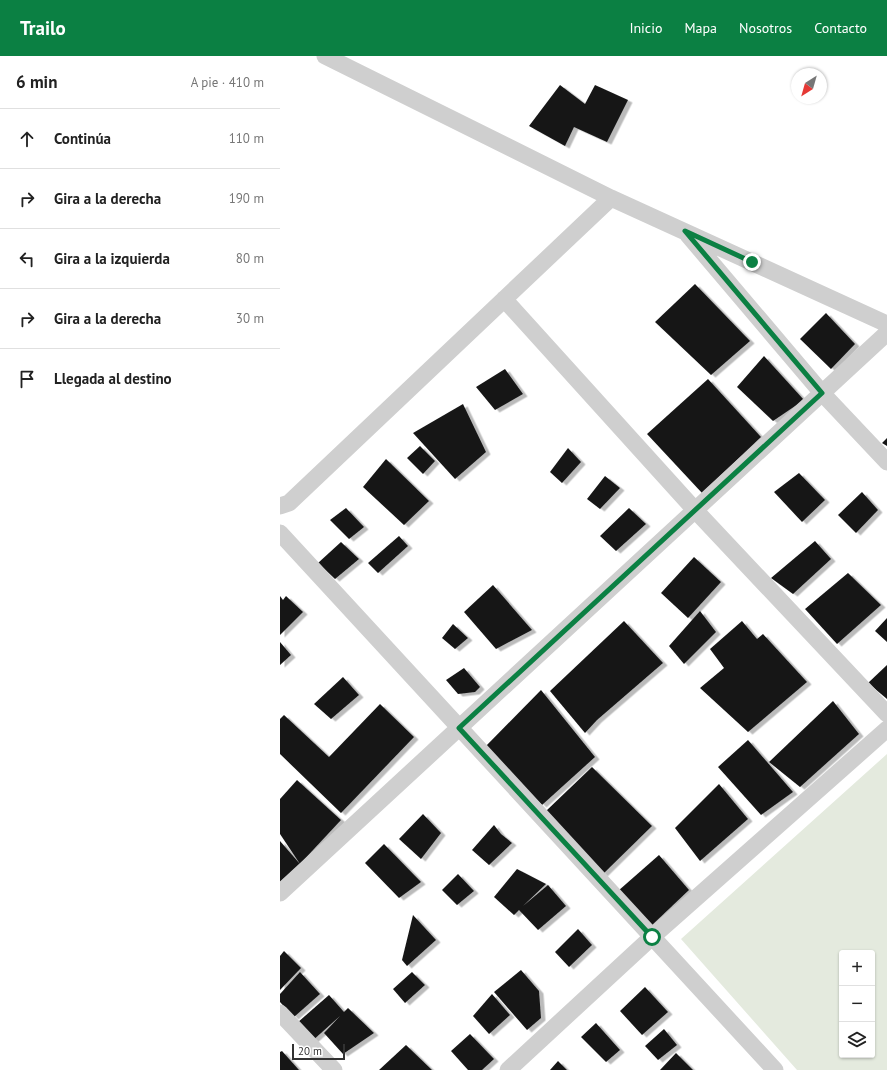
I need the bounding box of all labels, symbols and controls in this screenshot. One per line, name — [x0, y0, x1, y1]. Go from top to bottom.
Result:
text: Trailo — [20, 16, 66, 40]
text: Inicio — [629, 19, 662, 37]
text: Mapa — [684, 19, 717, 37]
text: Nosotros — [739, 19, 792, 37]
text: Contacto — [814, 19, 867, 37]
north arrow — [791, 68, 827, 104]
text: 6 min — [16, 71, 57, 93]
text: A pie · 410 m — [191, 74, 264, 91]
icon: ahead — [16, 128, 38, 150]
text: Continúa — [54, 129, 111, 148]
text: 110 m — [229, 130, 264, 147]
icon: right — [16, 188, 38, 210]
text: Gira a la derecha — [54, 189, 161, 208]
text: 190 m — [229, 190, 264, 207]
icon: left — [16, 248, 38, 270]
text: Gira a la izquierda — [54, 249, 170, 268]
text: 80 m — [236, 250, 264, 267]
route end — [743, 253, 761, 271]
icon: right — [16, 308, 38, 330]
text: Gira a la derecha — [54, 309, 161, 328]
text: 30 m — [236, 310, 264, 327]
icon: arrive — [16, 368, 38, 390]
text: Llegada al destino — [54, 369, 172, 388]
route start — [643, 928, 661, 946]
map controls — [839, 950, 875, 1058]
button: + — [839, 950, 875, 986]
button: − — [839, 986, 875, 1022]
button: layers — [839, 1022, 875, 1058]
scale bar — [292, 1042, 345, 1061]
text: 20 m — [298, 1044, 322, 1058]

